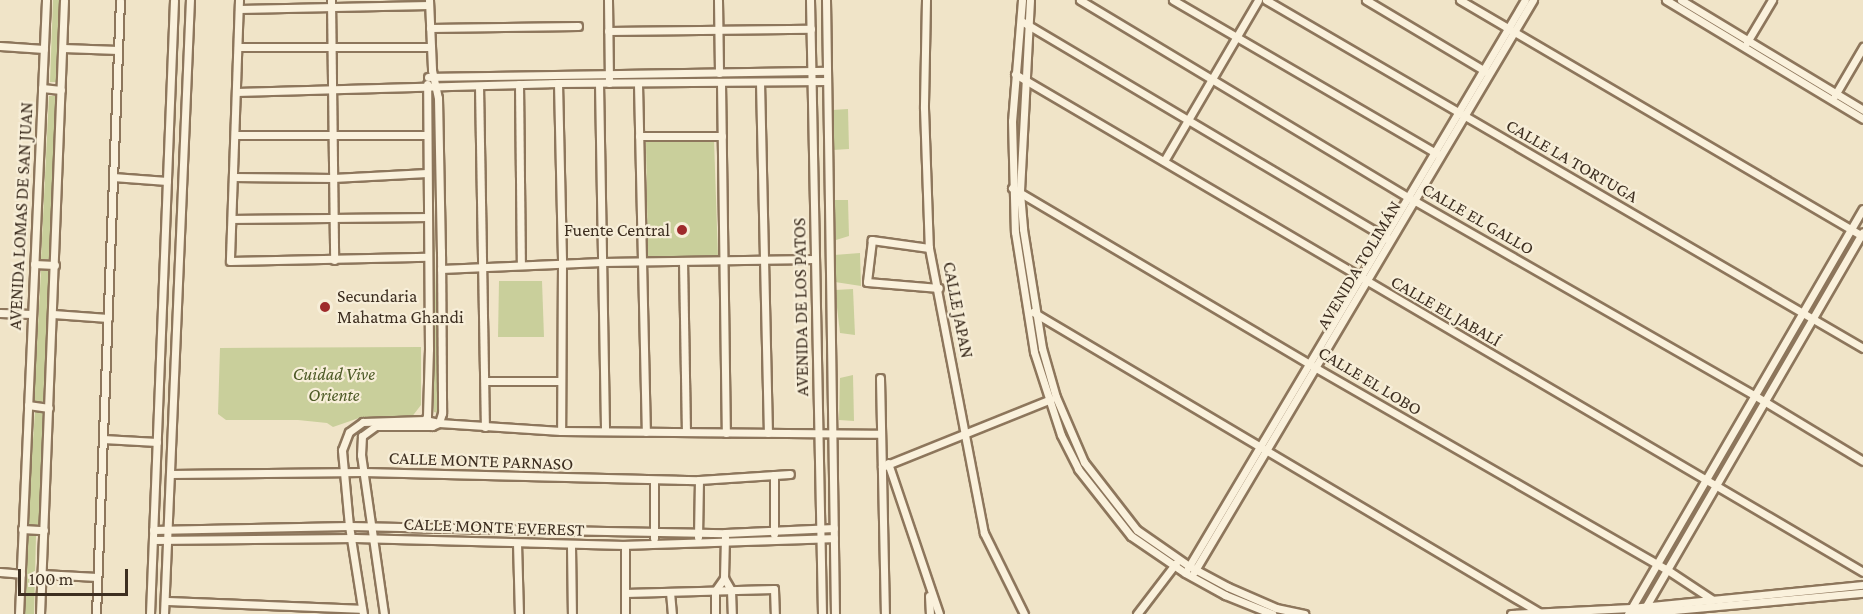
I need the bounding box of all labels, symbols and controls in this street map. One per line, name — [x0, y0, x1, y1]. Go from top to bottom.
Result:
street label: AVENIDA LOMAS DE SAN JUAN — [4, 101, 38, 331]
street label: CALLE LA TORTUGA — [1502, 114, 1642, 208]
street label: CALLE EL GALLO — [1418, 178, 1538, 260]
street label: AVENIDA TOLIMÁN — [1312, 197, 1406, 333]
street label: AVENIDA DE LOS PATOS — [789, 217, 813, 397]
place label: Fuente Central — [564, 219, 670, 241]
marker: Fuente Central — [675, 223, 689, 237]
street label: CALLE JAPAN — [938, 260, 978, 360]
street label: CALLE EL JABALÍ — [1387, 271, 1505, 351]
place label: Secundaria Mahatma Ghandi — [337, 286, 464, 328]
marker: Secundaria Mahatma Ghandi — [318, 300, 332, 314]
street label: CALLE EL LOBO — [1314, 342, 1426, 420]
park label: Cuidad Vive Oriente — [293, 364, 375, 406]
street label: CALLE MONTE PARNASO — [388, 447, 574, 475]
street label: CALLE MONTE EVEREST — [403, 513, 585, 541]
scale bar — [21, 557, 130, 595]
text: 100 m — [29, 569, 73, 589]

